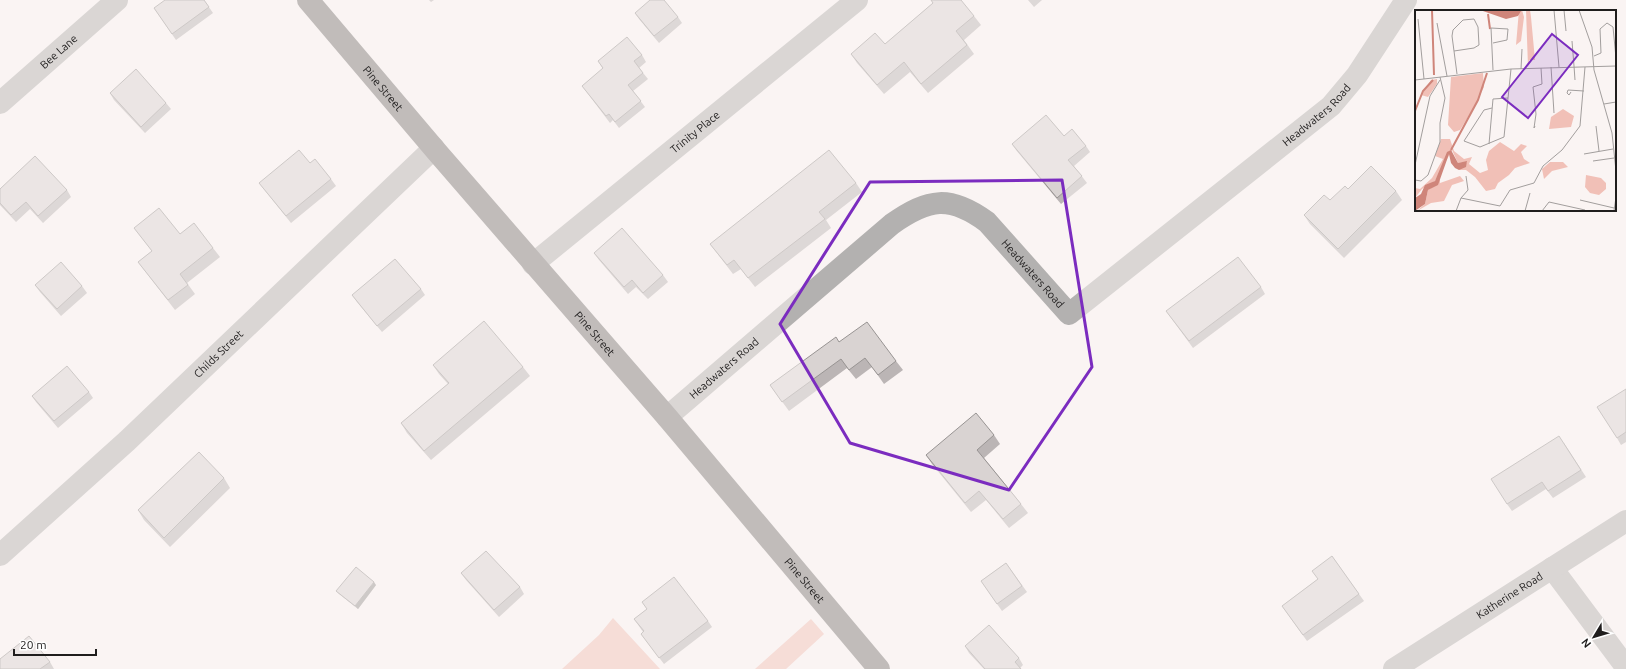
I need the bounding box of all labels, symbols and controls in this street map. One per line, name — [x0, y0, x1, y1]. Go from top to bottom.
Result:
inset map — [1415, 10, 1616, 211]
street label: Bee Lane — [38, 32, 80, 71]
street label: Pine Street — [361, 64, 406, 114]
street label: Headwaters Road — [1280, 82, 1353, 148]
street label: Trinity Place — [668, 108, 722, 156]
street label: Headwaters Road — [999, 237, 1066, 310]
street label: Pine Street — [572, 309, 618, 359]
street label: Childs Street — [191, 327, 246, 380]
street label: Headwaters Road — [687, 335, 761, 401]
street label: Pine Street — [782, 556, 827, 606]
street label: Katherine Road — [1474, 570, 1545, 621]
north arrow — [1574, 617, 1614, 657]
scale bar — [14, 631, 96, 657]
text: N — [1579, 636, 1593, 650]
text: 20 m — [20, 638, 47, 651]

